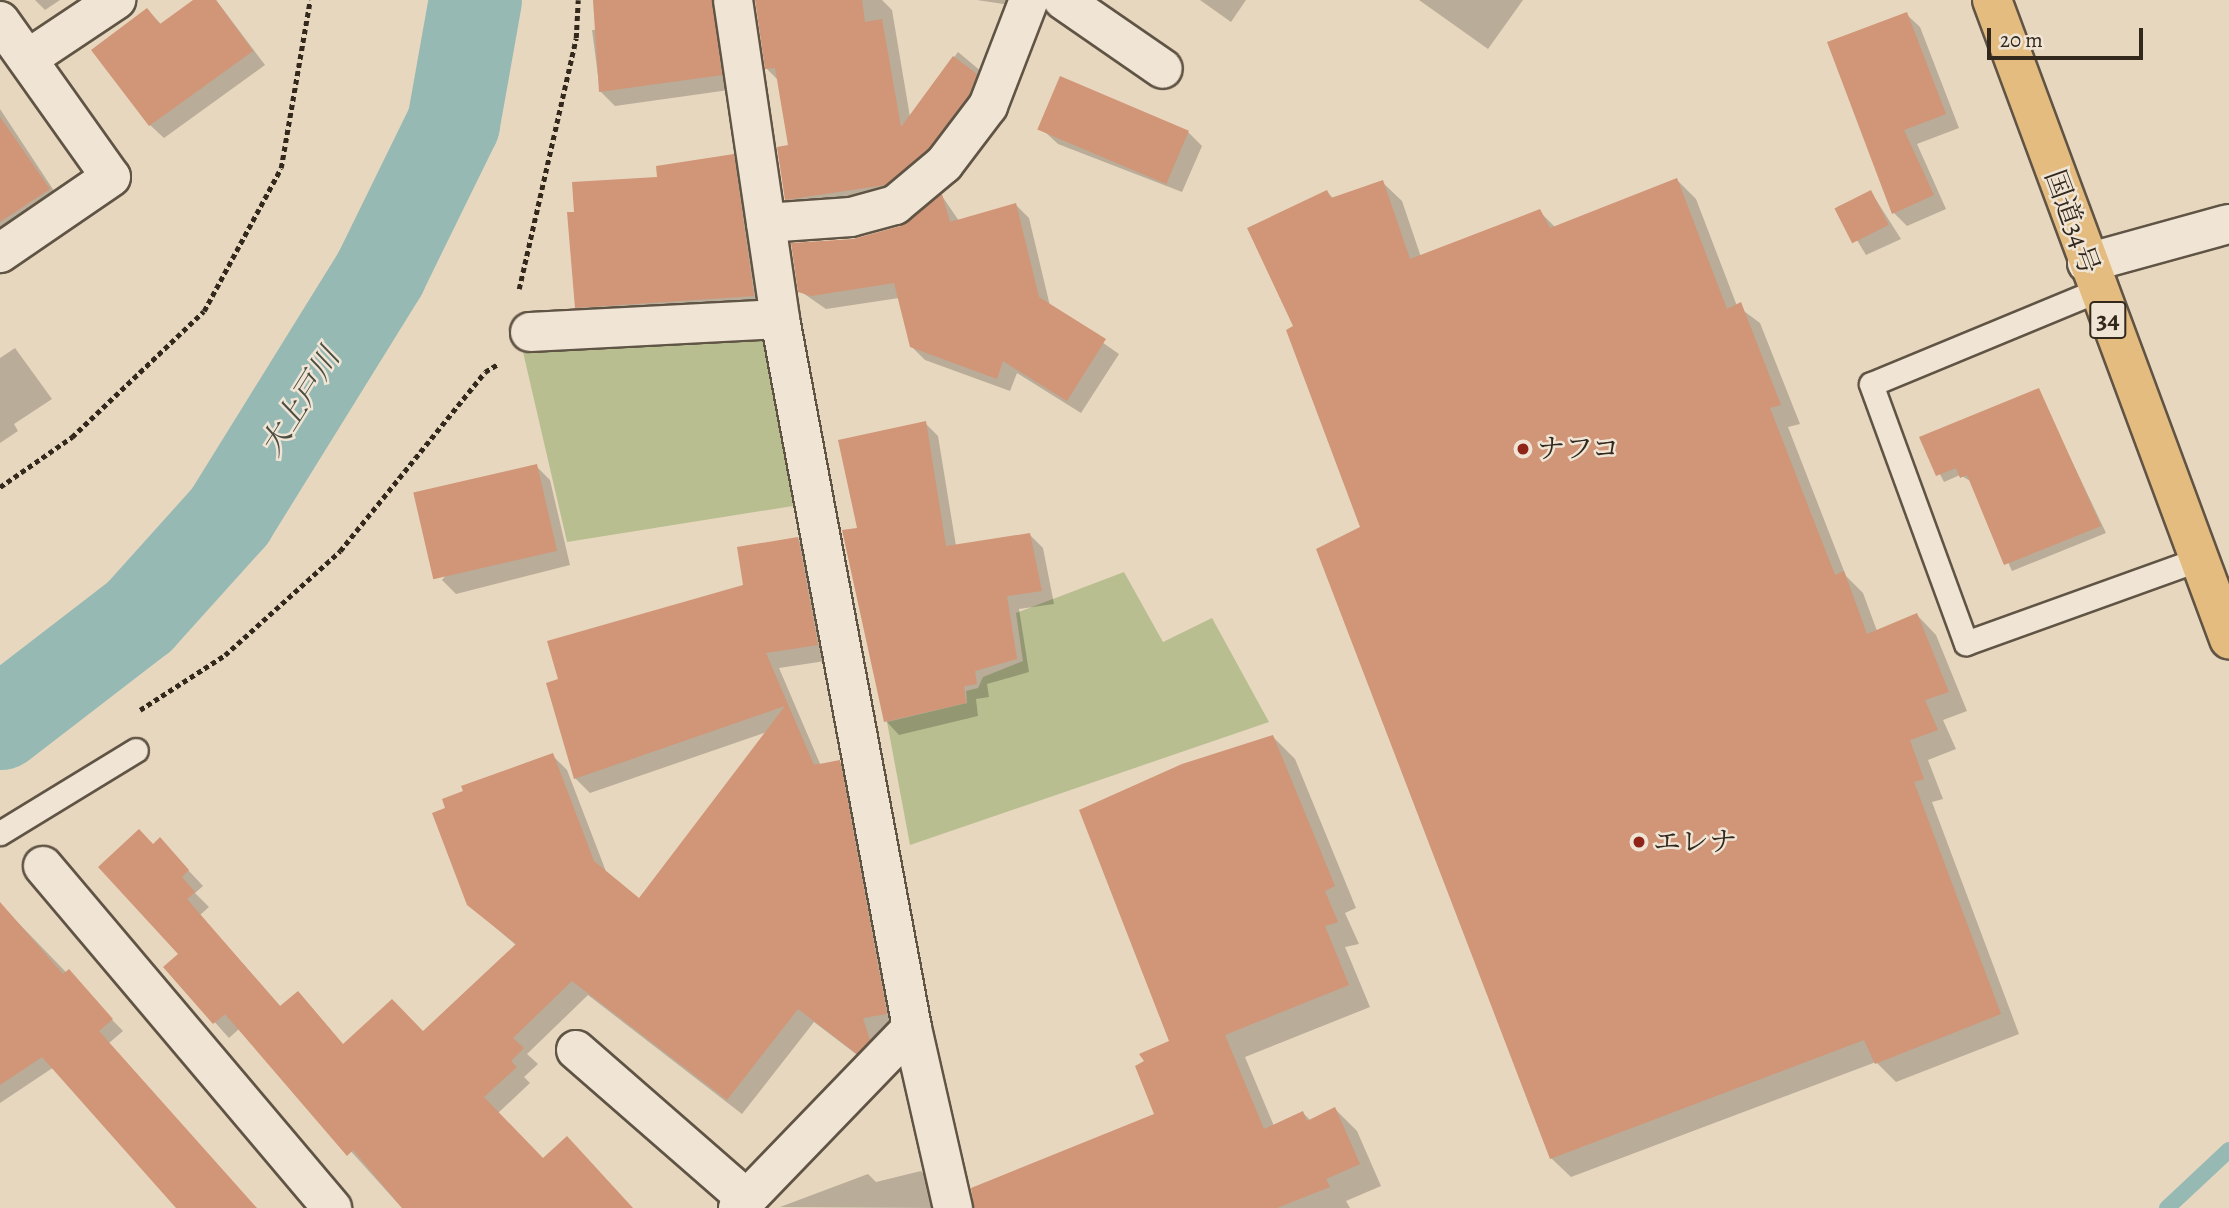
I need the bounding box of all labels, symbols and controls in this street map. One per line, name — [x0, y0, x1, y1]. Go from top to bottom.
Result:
scale bar — [1991, 14, 2147, 58]
text: 20 m — [2000, 26, 2043, 54]
street label: 国道34号 — [2038, 165, 2106, 279]
road number: 34 — [2089, 298, 2127, 342]
water label: 大上戸川 — [253, 342, 347, 462]
place label: ナフコ — [1537, 432, 1621, 466]
marker: ナフコ — [1515, 441, 1531, 457]
place label: エレナ — [1653, 825, 1737, 859]
marker: エレナ — [1631, 834, 1647, 850]

